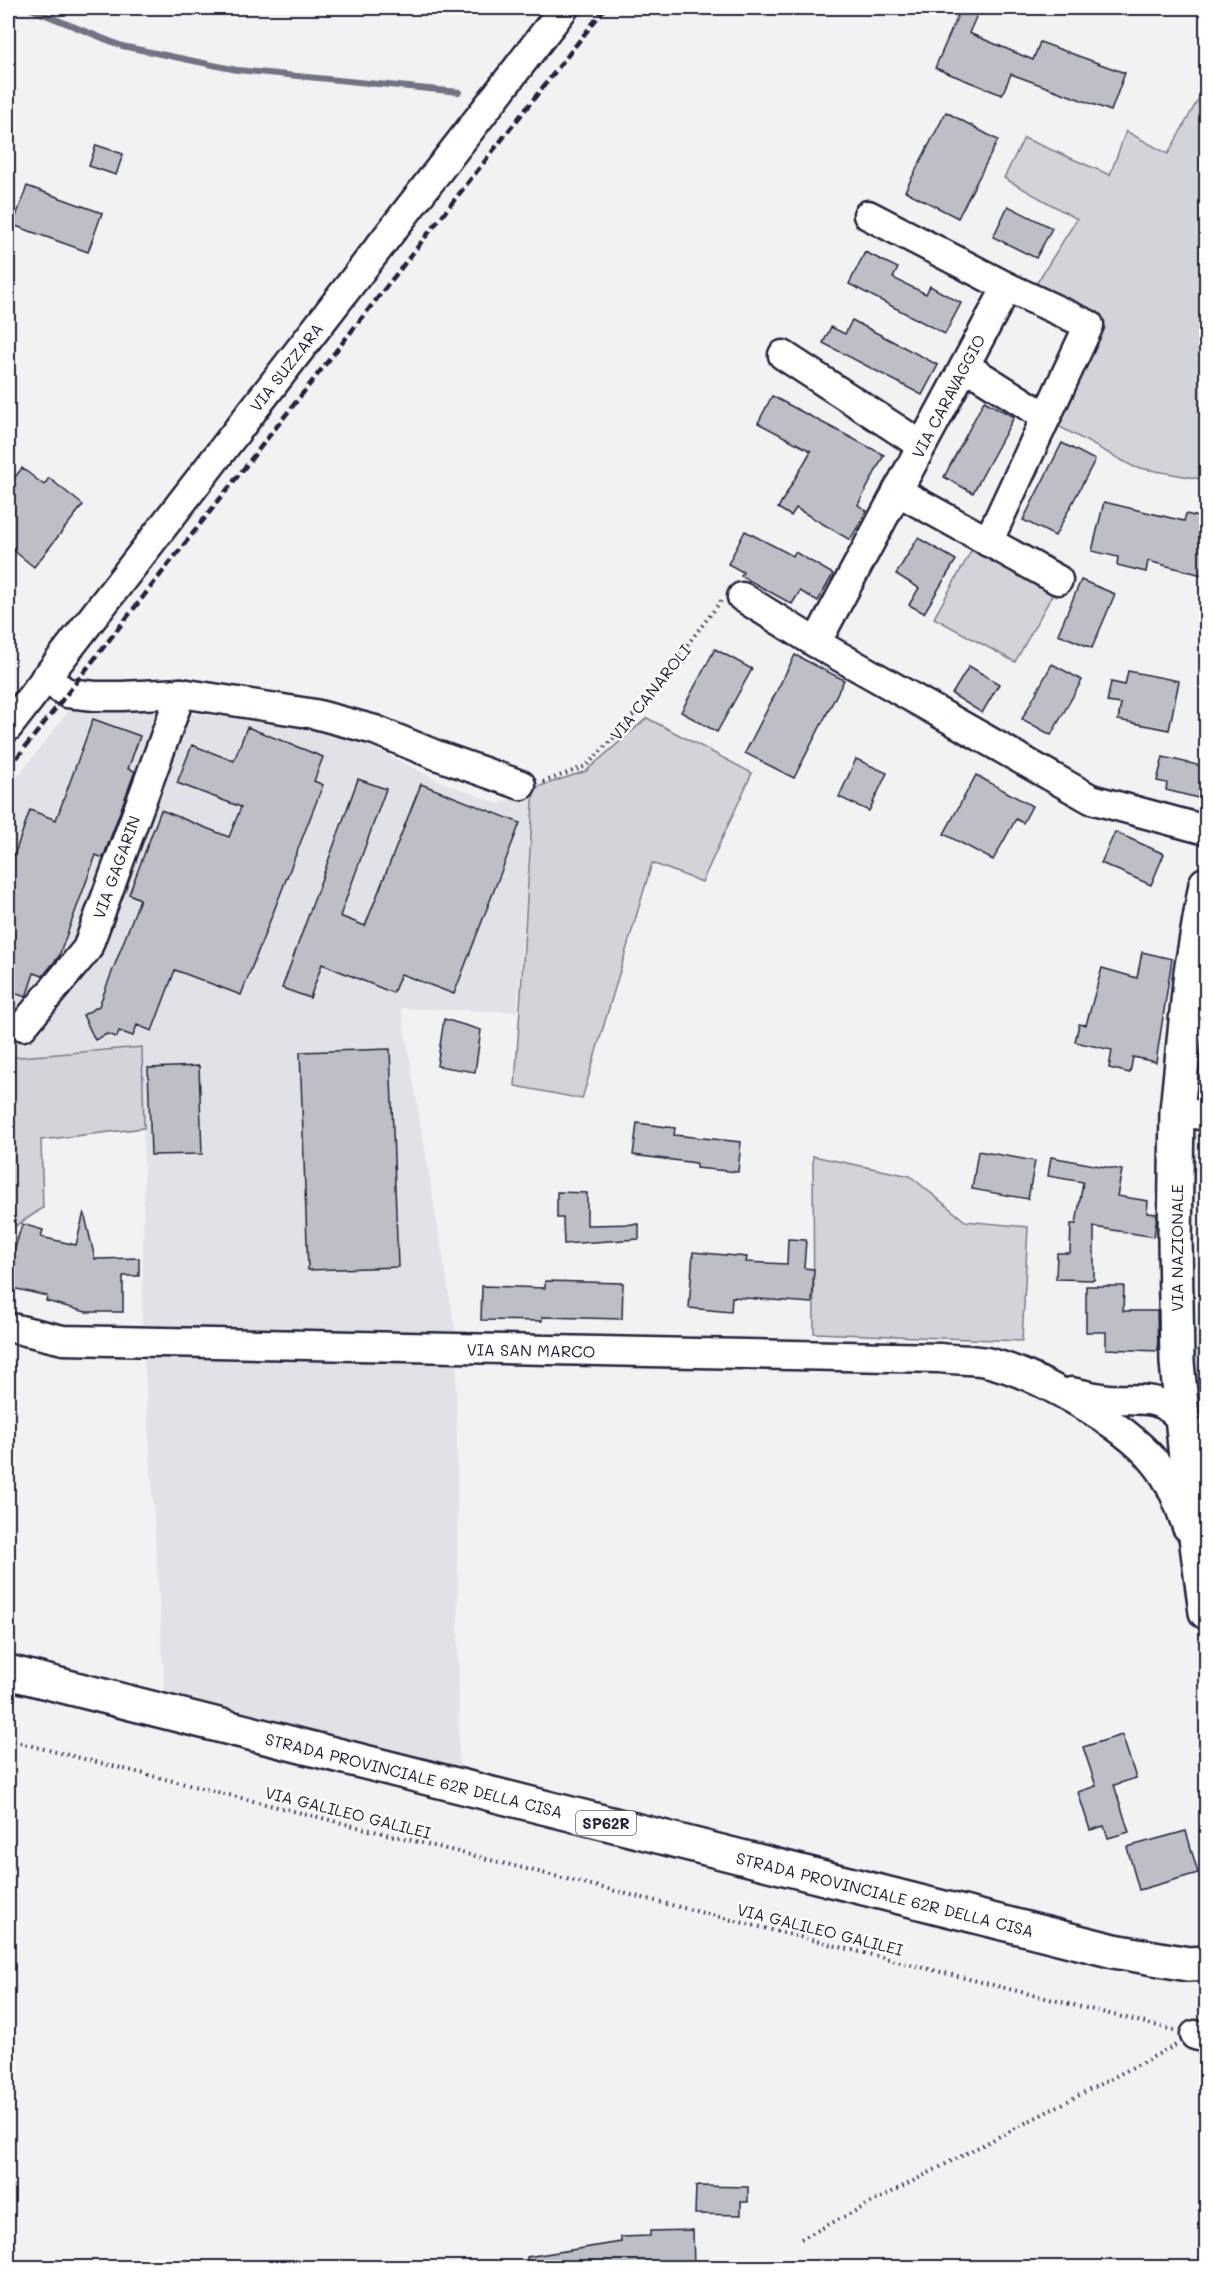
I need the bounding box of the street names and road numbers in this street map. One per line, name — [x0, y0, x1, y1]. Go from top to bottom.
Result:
street label: VIA SUZZARA — [245, 318, 327, 416]
street label: VIA CARAVAGGIO — [907, 330, 989, 462]
street label: VIA CANAROLI — [605, 640, 695, 744]
street label: VIA GAGARIN — [88, 812, 144, 922]
street label: VIA NAZIONALE — [1166, 1184, 1187, 1312]
street label: VIA SAN MARCO — [466, 1338, 596, 1362]
street label: STRADA PROVINCIALE 62R DELLA CISA — [263, 1728, 565, 1822]
street label: VIA GALILEO GALILEI — [263, 1781, 433, 1843]
road number: SP62R — [576, 1811, 636, 1835]
street label: STRADA PROVINCIALE 62R DELLA CISA — [734, 1847, 1036, 1941]
street label: VIA GALILEO GALILEI — [735, 1898, 905, 1960]

